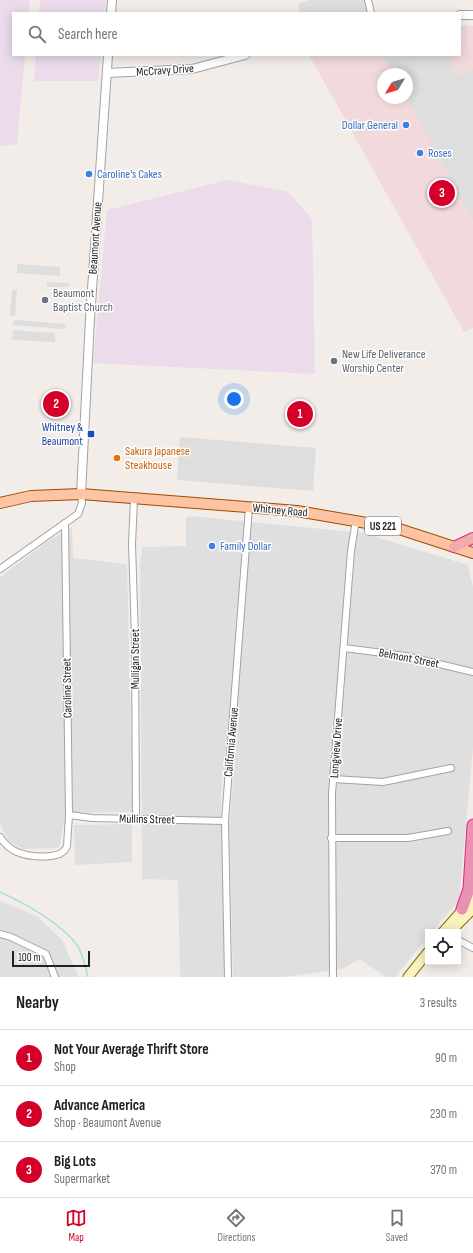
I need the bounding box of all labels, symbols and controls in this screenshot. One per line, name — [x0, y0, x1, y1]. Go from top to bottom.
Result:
search box — [12, 12, 461, 56]
icon: search — [26, 23, 48, 45]
text: Search here — [58, 25, 118, 44]
street label: McCravy Drive — [136, 61, 194, 80]
north arrow — [377, 68, 413, 104]
place label: Dollar General — [342, 118, 398, 133]
marker: Dollar General — [401, 120, 411, 130]
place label: Roses — [428, 146, 452, 161]
marker: Roses — [415, 148, 425, 158]
place label: Caroline's Cakes — [97, 167, 162, 182]
marker: Caroline's Cakes — [84, 169, 94, 179]
pin: 3 — [429, 178, 455, 208]
street label: Beaumont Avenue — [85, 201, 106, 275]
place label: Beaumont Baptist Church — [53, 286, 113, 315]
marker: Beaumont Baptist Church — [40, 295, 50, 305]
place label: New Life Deliverance Worship Center — [342, 347, 426, 376]
marker: New Life Deliverance Worship Center — [329, 356, 339, 366]
pin: 2 — [43, 389, 69, 419]
your location — [224, 389, 244, 409]
pin: 1 — [287, 399, 313, 429]
place label: Whitney & Beaumont — [42, 420, 83, 449]
marker: Whitney & Beaumont — [86, 429, 96, 439]
place label: Sakura Japanese Steakhouse — [125, 444, 190, 473]
marker: Sakura Japanese Steakhouse — [112, 453, 122, 463]
street label: Whitney Road — [252, 501, 308, 520]
road number: US 221 — [365, 517, 401, 535]
place label: Family Dollar — [220, 539, 272, 554]
marker: Family Dollar — [207, 541, 217, 551]
street label: Mulligan Street — [128, 628, 143, 689]
street label: Belmont Street — [377, 645, 441, 672]
street label: Caroline Street — [59, 657, 76, 718]
street label: California Avenue — [221, 706, 242, 777]
street label: Longview Drive — [327, 717, 346, 779]
street label: Mullins Street — [119, 812, 175, 827]
map controls — [425, 929, 461, 965]
button: locate — [425, 929, 461, 965]
scale bar — [12, 949, 90, 968]
text: 100 m — [18, 951, 40, 964]
text: Nearby — [16, 993, 59, 1013]
text: 3 results — [420, 995, 457, 1011]
text: Not Your Average Thrift Store — [54, 1040, 209, 1059]
text: 1 — [26, 1050, 32, 1066]
text: 90 m — [435, 1050, 457, 1066]
text: Shop — [54, 1059, 76, 1075]
text: Advance America — [54, 1096, 145, 1115]
text: 2 — [26, 1106, 32, 1122]
text: 230 m — [430, 1106, 457, 1122]
text: Shop · Beaumont Avenue — [54, 1115, 161, 1131]
text: Big Lots — [54, 1152, 96, 1171]
text: 3 — [26, 1162, 32, 1178]
text: 370 m — [430, 1162, 457, 1178]
text: Supermarket — [54, 1171, 110, 1187]
tab: Map — [65, 1207, 87, 1244]
tab: Directions — [218, 1207, 255, 1244]
tab: Saved — [386, 1207, 408, 1244]

